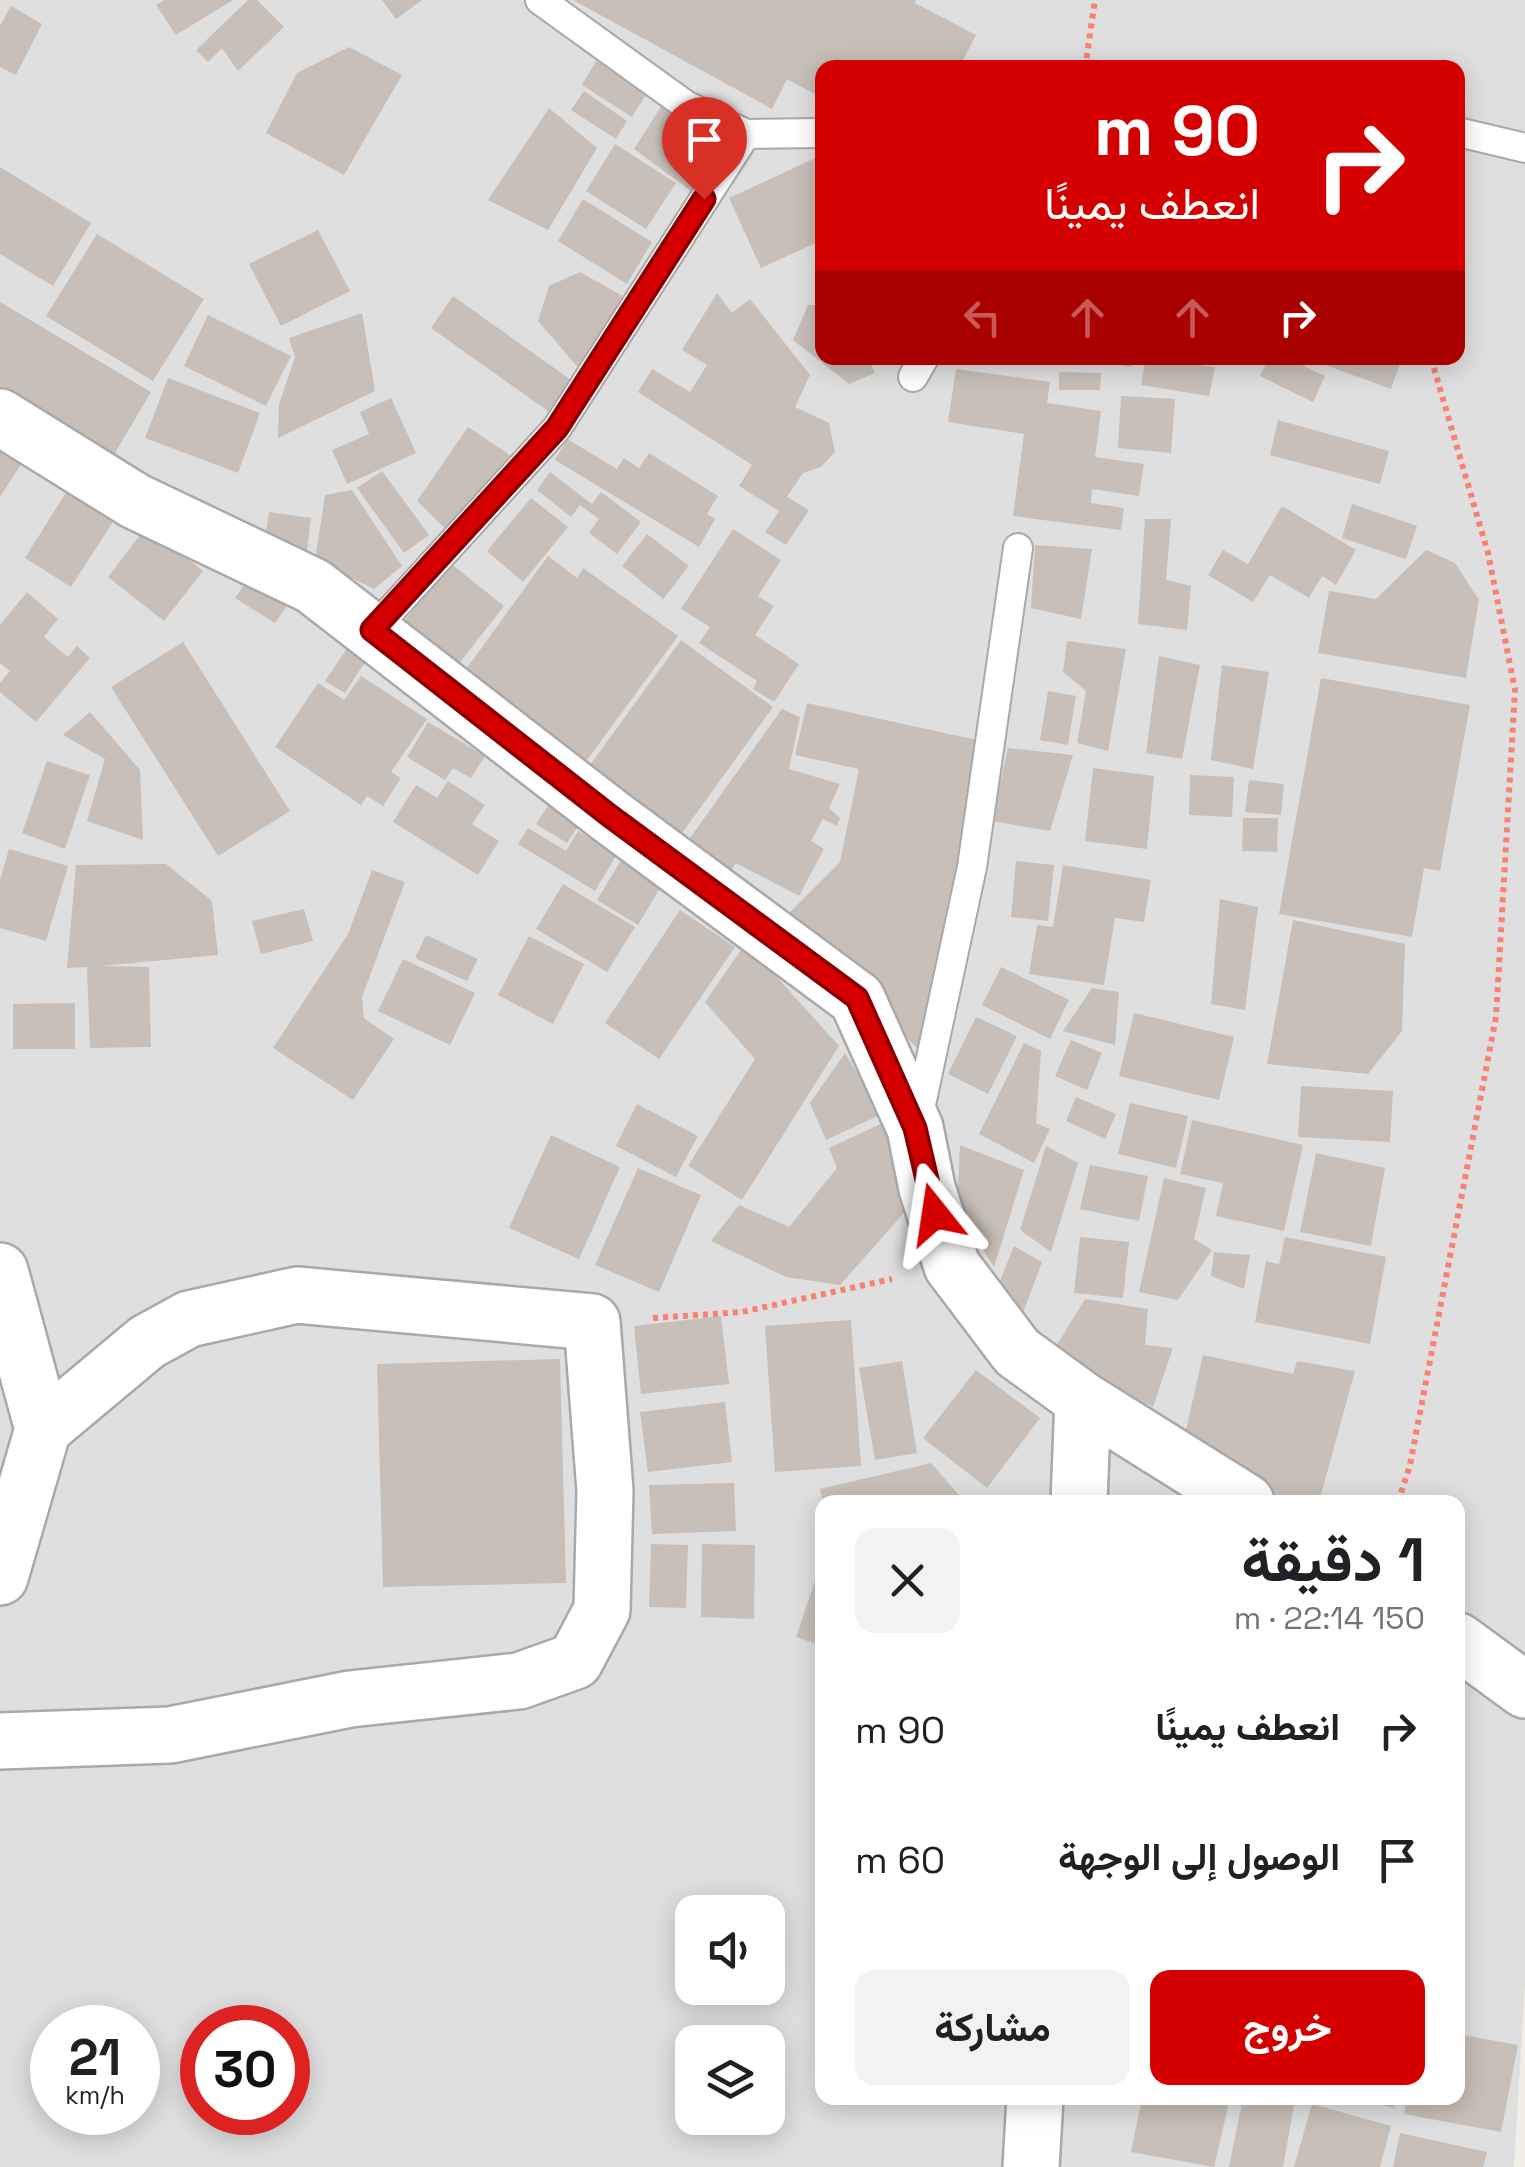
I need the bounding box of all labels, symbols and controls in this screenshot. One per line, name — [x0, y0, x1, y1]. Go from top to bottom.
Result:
text: 90 m — [1094, 86, 1260, 175]
pin — [662, 97, 747, 200]
icon: right — [1295, 100, 1425, 230]
icon: arrive — [677, 112, 732, 167]
text: انعطف يمينًا — [1044, 175, 1260, 232]
icon: left — [955, 290, 1010, 345]
icon: ahead — [1060, 290, 1115, 345]
icon: ahead — [1165, 290, 1220, 345]
icon: right — [1270, 290, 1325, 345]
position arrow — [883, 1162, 987, 1266]
text: 1 دقيقة — [1241, 1522, 1425, 1599]
button: close — [855, 1528, 960, 1633]
text: 150 m · 22:14 — [1234, 1598, 1425, 1638]
text: انعطف يمينًا — [1155, 1703, 1340, 1751]
icon: right — [1370, 1703, 1425, 1758]
text: 90 m — [855, 1706, 945, 1754]
text: الوصول إلى الوجهة — [1058, 1833, 1340, 1881]
icon: arrive — [1370, 1833, 1425, 1888]
text: 60 m — [855, 1836, 945, 1884]
map controls — [675, 1895, 785, 2135]
button: sound — [675, 1895, 785, 2005]
button: مشاركة — [855, 1970, 1130, 2085]
button: خروج — [1150, 1970, 1425, 2085]
speed limit sign: 30 — [180, 2005, 310, 2135]
button: layers — [675, 2025, 785, 2135]
text: 21 — [69, 2026, 121, 2090]
text: km/h — [65, 2079, 125, 2111]

